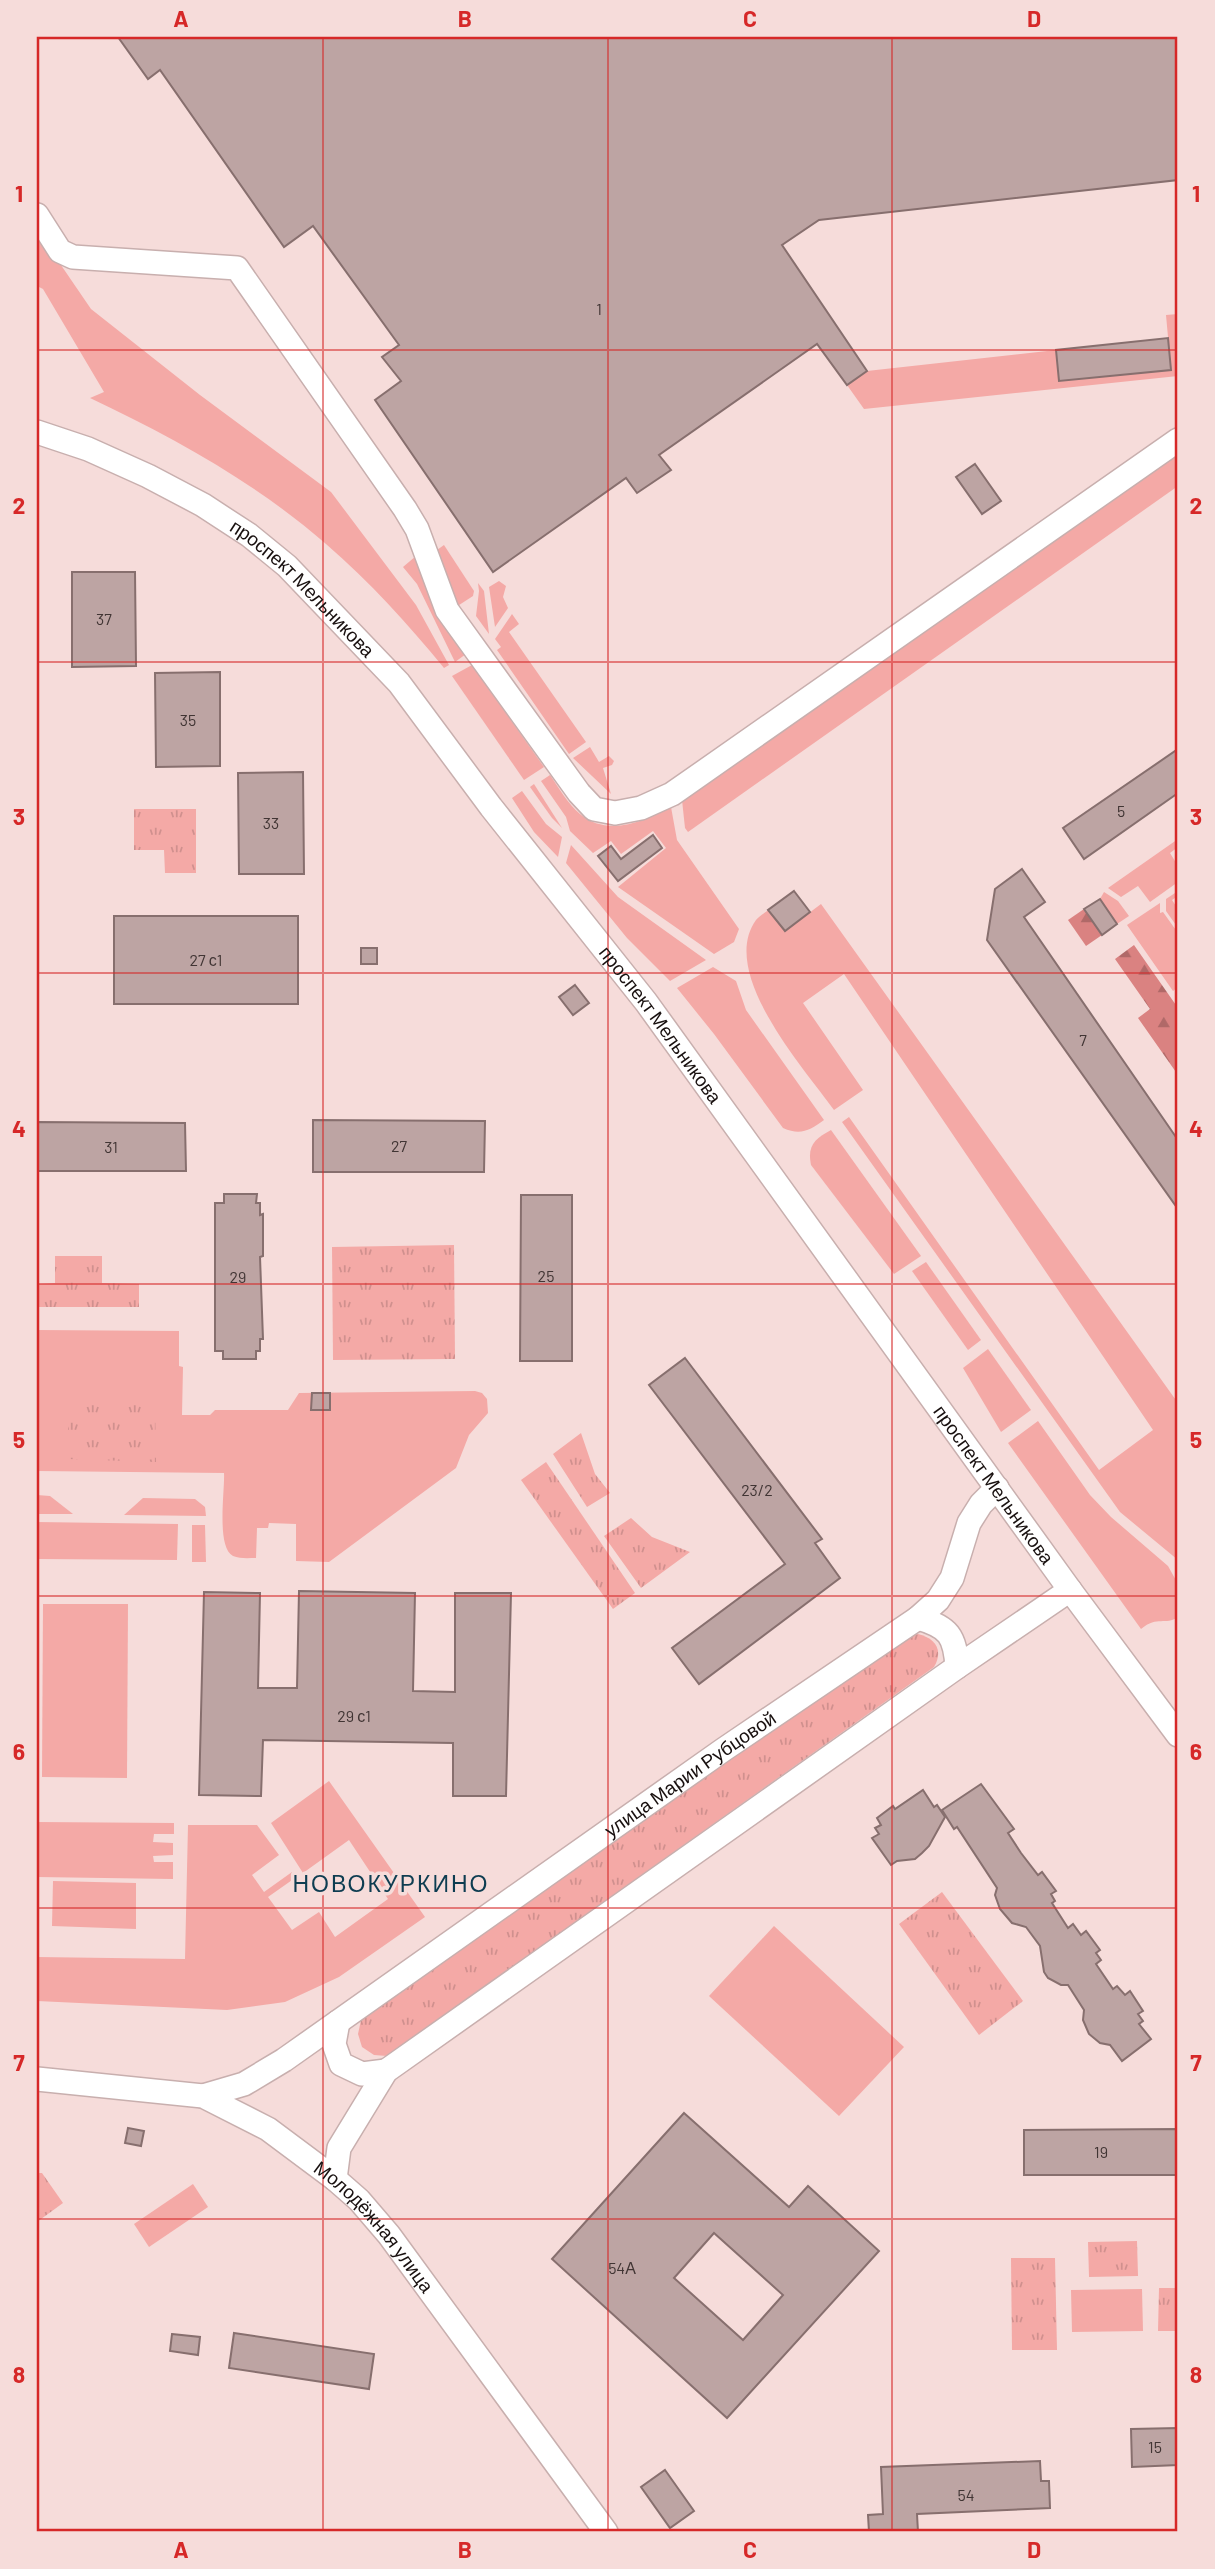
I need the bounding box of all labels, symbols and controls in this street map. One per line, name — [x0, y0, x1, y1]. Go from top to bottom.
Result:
text: A — [173, 4, 189, 32]
text: B — [458, 4, 472, 32]
text: C — [743, 4, 757, 32]
text: D — [1027, 4, 1041, 32]
text: 1 — [15, 179, 23, 207]
text: 1 — [1192, 179, 1200, 207]
house number: 1 — [596, 299, 602, 318]
text: 2 — [13, 491, 25, 519]
text: 2 — [1190, 491, 1202, 519]
street label: проспект Мельникова — [226, 514, 380, 662]
house number: 37 — [96, 609, 112, 628]
house number: 35 — [180, 710, 196, 729]
house number: 5 — [1117, 801, 1125, 820]
text: 3 — [13, 802, 25, 830]
text: 3 — [1190, 802, 1202, 830]
house number: 33 — [263, 813, 279, 832]
street label: проспект Мельникова — [595, 941, 727, 1108]
house number: 27 с1 — [190, 950, 222, 969]
house number: 7 — [1079, 1030, 1087, 1049]
text: 4 — [12, 1114, 26, 1142]
text: 4 — [1189, 1114, 1203, 1142]
house number: 27 — [391, 1136, 407, 1155]
house number: 31 — [104, 1137, 118, 1156]
house number: 25 — [538, 1266, 554, 1285]
house number: 29 — [230, 1267, 246, 1286]
street label: проспект Мельникова — [929, 1400, 1060, 1569]
text: 5 — [13, 1425, 25, 1453]
text: 5 — [1190, 1425, 1202, 1453]
house number: 23/2 — [741, 1480, 773, 1499]
house number: 29 с1 — [337, 1706, 371, 1725]
street label: улица Марии Рубцовой — [599, 1706, 780, 1841]
text: 6 — [13, 1737, 25, 1765]
text: 6 — [1190, 1737, 1202, 1765]
district label: НОВОКУРКИНО — [292, 1869, 490, 1897]
text: 7 — [13, 2048, 25, 2076]
text: 7 — [1190, 2048, 1202, 2076]
house number: 19 — [1094, 2142, 1108, 2161]
street label: Молодёжная улица — [310, 2156, 439, 2297]
house number: 54А — [608, 2258, 636, 2277]
text: 8 — [13, 2360, 25, 2388]
text: 8 — [1190, 2360, 1202, 2388]
house number: 15 — [1148, 2437, 1162, 2456]
house number: 54 — [957, 2485, 975, 2504]
text: A — [173, 2535, 189, 2563]
text: B — [458, 2535, 472, 2563]
text: C — [743, 2535, 757, 2563]
text: D — [1027, 2535, 1041, 2563]

